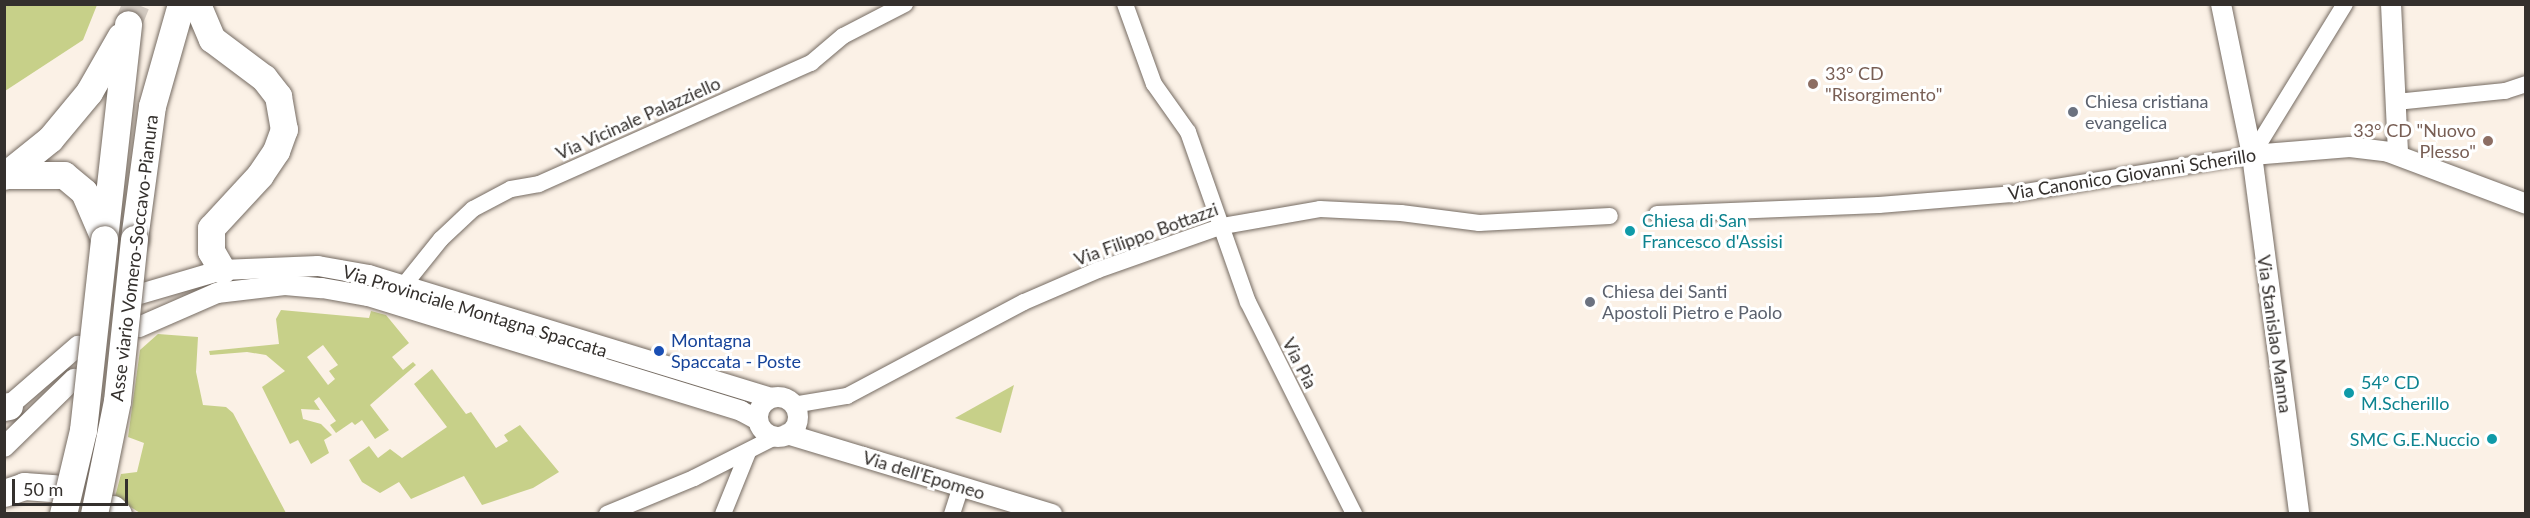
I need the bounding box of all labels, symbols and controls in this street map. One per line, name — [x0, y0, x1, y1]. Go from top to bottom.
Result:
place label: 33° CD "Risorgimento" — [1825, 63, 1942, 106]
street label: Via Vicinale Palazziello — [552, 72, 724, 164]
marker: 33° CD "Risorgimento" — [1806, 77, 1820, 91]
place label: Chiesa cristiana evangelica — [2085, 91, 2209, 134]
marker: Chiesa cristiana evangelica — [2066, 105, 2080, 119]
street label: Asse viario Vomero-Soccavo-Pianura — [106, 113, 162, 403]
place label: 33° CD "Nuovo Plesso" — [2353, 120, 2476, 162]
marker: 33° CD "Nuovo Plesso" — [2481, 134, 2495, 148]
street label: Via Canonico Giovanni Scherillo — [2006, 144, 2258, 204]
street label: Via Filippo Bottazzi — [1071, 198, 1221, 270]
place label: Chiesa di San Francesco d'Assisi — [1642, 210, 1783, 252]
marker: Chiesa di San Francesco d'Assisi — [1623, 224, 1637, 238]
street label: Via Stanislao Manna — [2253, 254, 2297, 414]
street label: Via Provinciale Montagna Spaccata — [340, 260, 610, 362]
place label: Chiesa dei Santi Apostoli Pietro e Paolo — [1602, 281, 1782, 324]
marker: Chiesa dei Santi Apostoli Pietro e Paolo — [1583, 295, 1597, 309]
place label: Montagna Spaccata - Poste — [671, 330, 801, 372]
street label: Via Pia — [1278, 334, 1322, 392]
marker: Montagna Spaccata - Poste — [652, 344, 666, 358]
place label: 54° CD M.Scherillo — [2361, 372, 2449, 415]
marker: 54° CD M.Scherillo — [2342, 386, 2356, 400]
place label: SMC G.E.Nuccio — [2350, 428, 2480, 450]
marker: SMC G.E.Nuccio — [2485, 432, 2499, 446]
street label: Via dell'Epomeo — [860, 446, 988, 504]
scale bar — [15, 467, 130, 505]
text: 50 m — [23, 478, 63, 500]

